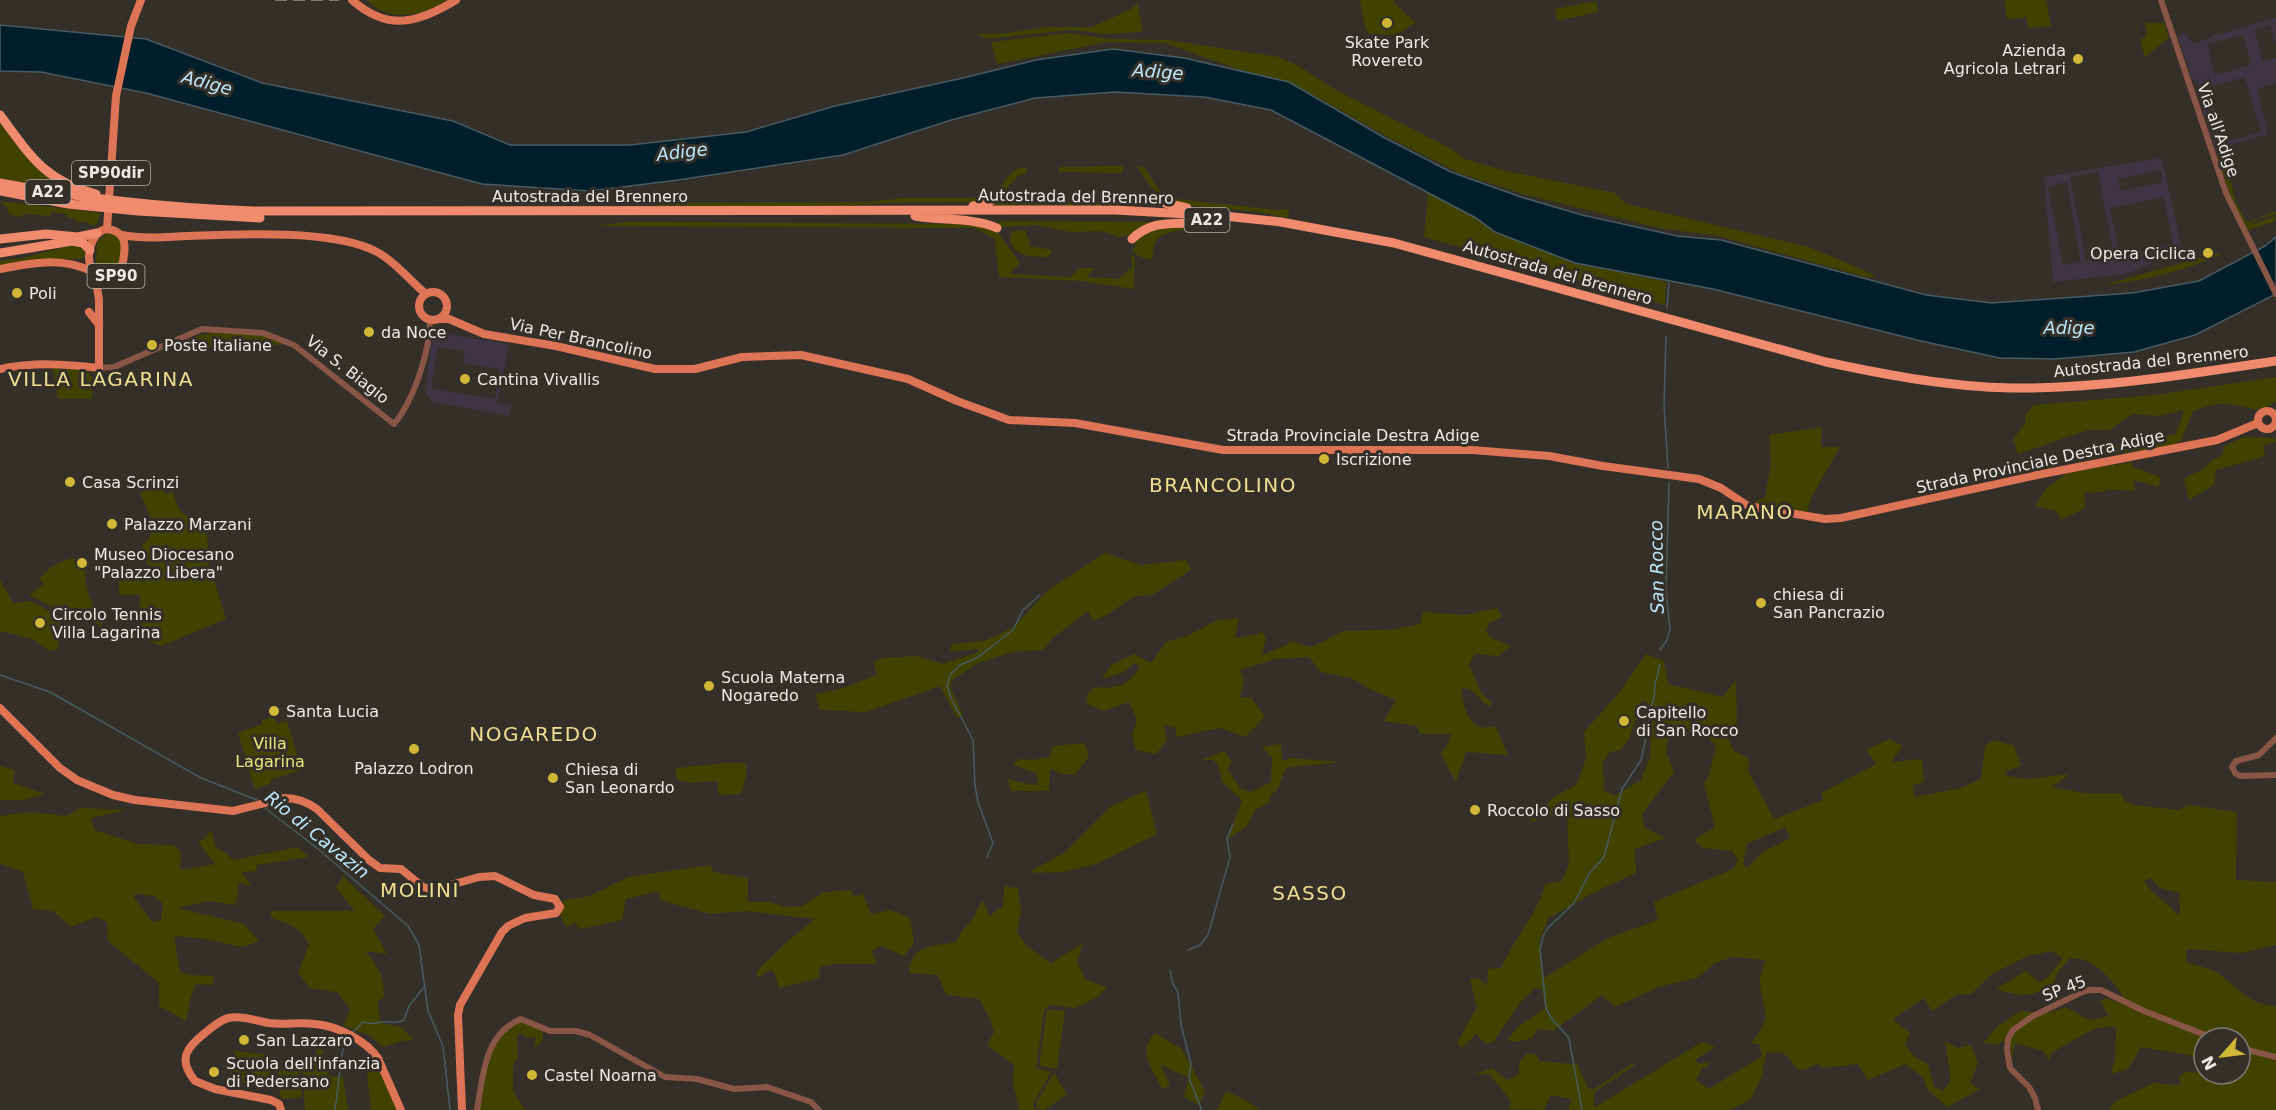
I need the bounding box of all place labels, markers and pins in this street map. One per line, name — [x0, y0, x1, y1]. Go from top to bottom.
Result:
marker: Skate Park Rovereto — [1380, 16, 1394, 30]
place label: Skate Park Rovereto — [1345, 33, 1430, 70]
place label: Azienda Agricola Letrari — [1944, 41, 2066, 78]
marker: Azienda Agricola Letrari — [2071, 52, 2085, 66]
place label: Opera Ciclica — [2090, 244, 2196, 263]
marker: Opera Ciclica — [2201, 246, 2215, 260]
place label: Poli — [29, 284, 57, 303]
marker: Poli — [10, 286, 24, 300]
place label: da Noce — [381, 323, 446, 342]
marker: da Noce — [362, 325, 376, 339]
place label: Poste Italiane — [164, 336, 272, 355]
marker: Poste Italiane — [145, 338, 159, 352]
place label: Cantina Vivallis — [477, 370, 600, 389]
marker: Cantina Vivallis — [458, 372, 472, 386]
place label: Iscrizione — [1336, 450, 1412, 469]
marker: Iscrizione — [1317, 452, 1331, 466]
place label: Casa Scrinzi — [82, 473, 179, 492]
marker: Casa Scrinzi — [63, 475, 77, 489]
place label: Palazzo Marzani — [124, 515, 252, 534]
marker: Palazzo Marzani — [105, 517, 119, 531]
place label: Museo Diocesano "Palazzo Libera" — [94, 545, 234, 582]
marker: Museo Diocesano "Palazzo Libera" — [75, 556, 89, 570]
place label: chiesa di San Pancrazio — [1773, 585, 1885, 622]
marker: chiesa di San Pancrazio — [1754, 596, 1768, 610]
place label: Circolo Tennis Villa Lagarina — [52, 605, 162, 642]
marker: Circolo Tennis Villa Lagarina — [33, 616, 47, 630]
place label: Scuola Materna Nogaredo — [721, 668, 845, 705]
marker: Scuola Materna Nogaredo — [702, 679, 716, 693]
place label: Santa Lucia — [286, 702, 379, 721]
place label: Capitello di San Rocco — [1636, 703, 1738, 740]
marker: Santa Lucia — [267, 704, 281, 718]
marker: Capitello di San Rocco — [1617, 714, 1631, 728]
marker: Palazzo Lodron — [407, 742, 421, 756]
place label: Palazzo Lodron — [354, 759, 474, 778]
place label: Chiesa di San Leonardo — [565, 760, 675, 797]
marker: Chiesa di San Leonardo — [546, 771, 560, 785]
place label: Roccolo di Sasso — [1487, 801, 1620, 820]
marker: Roccolo di Sasso — [1468, 803, 1482, 817]
place label: San Lazzaro — [256, 1031, 353, 1050]
marker: San Lazzaro — [237, 1033, 251, 1047]
place label: Scuola dell'infanzia di Pedersano — [226, 1054, 380, 1091]
marker: Scuola dell'infanzia di Pedersano — [207, 1065, 221, 1079]
place label: Castel Noarna — [544, 1066, 657, 1085]
marker: Castel Noarna — [525, 1068, 539, 1082]

